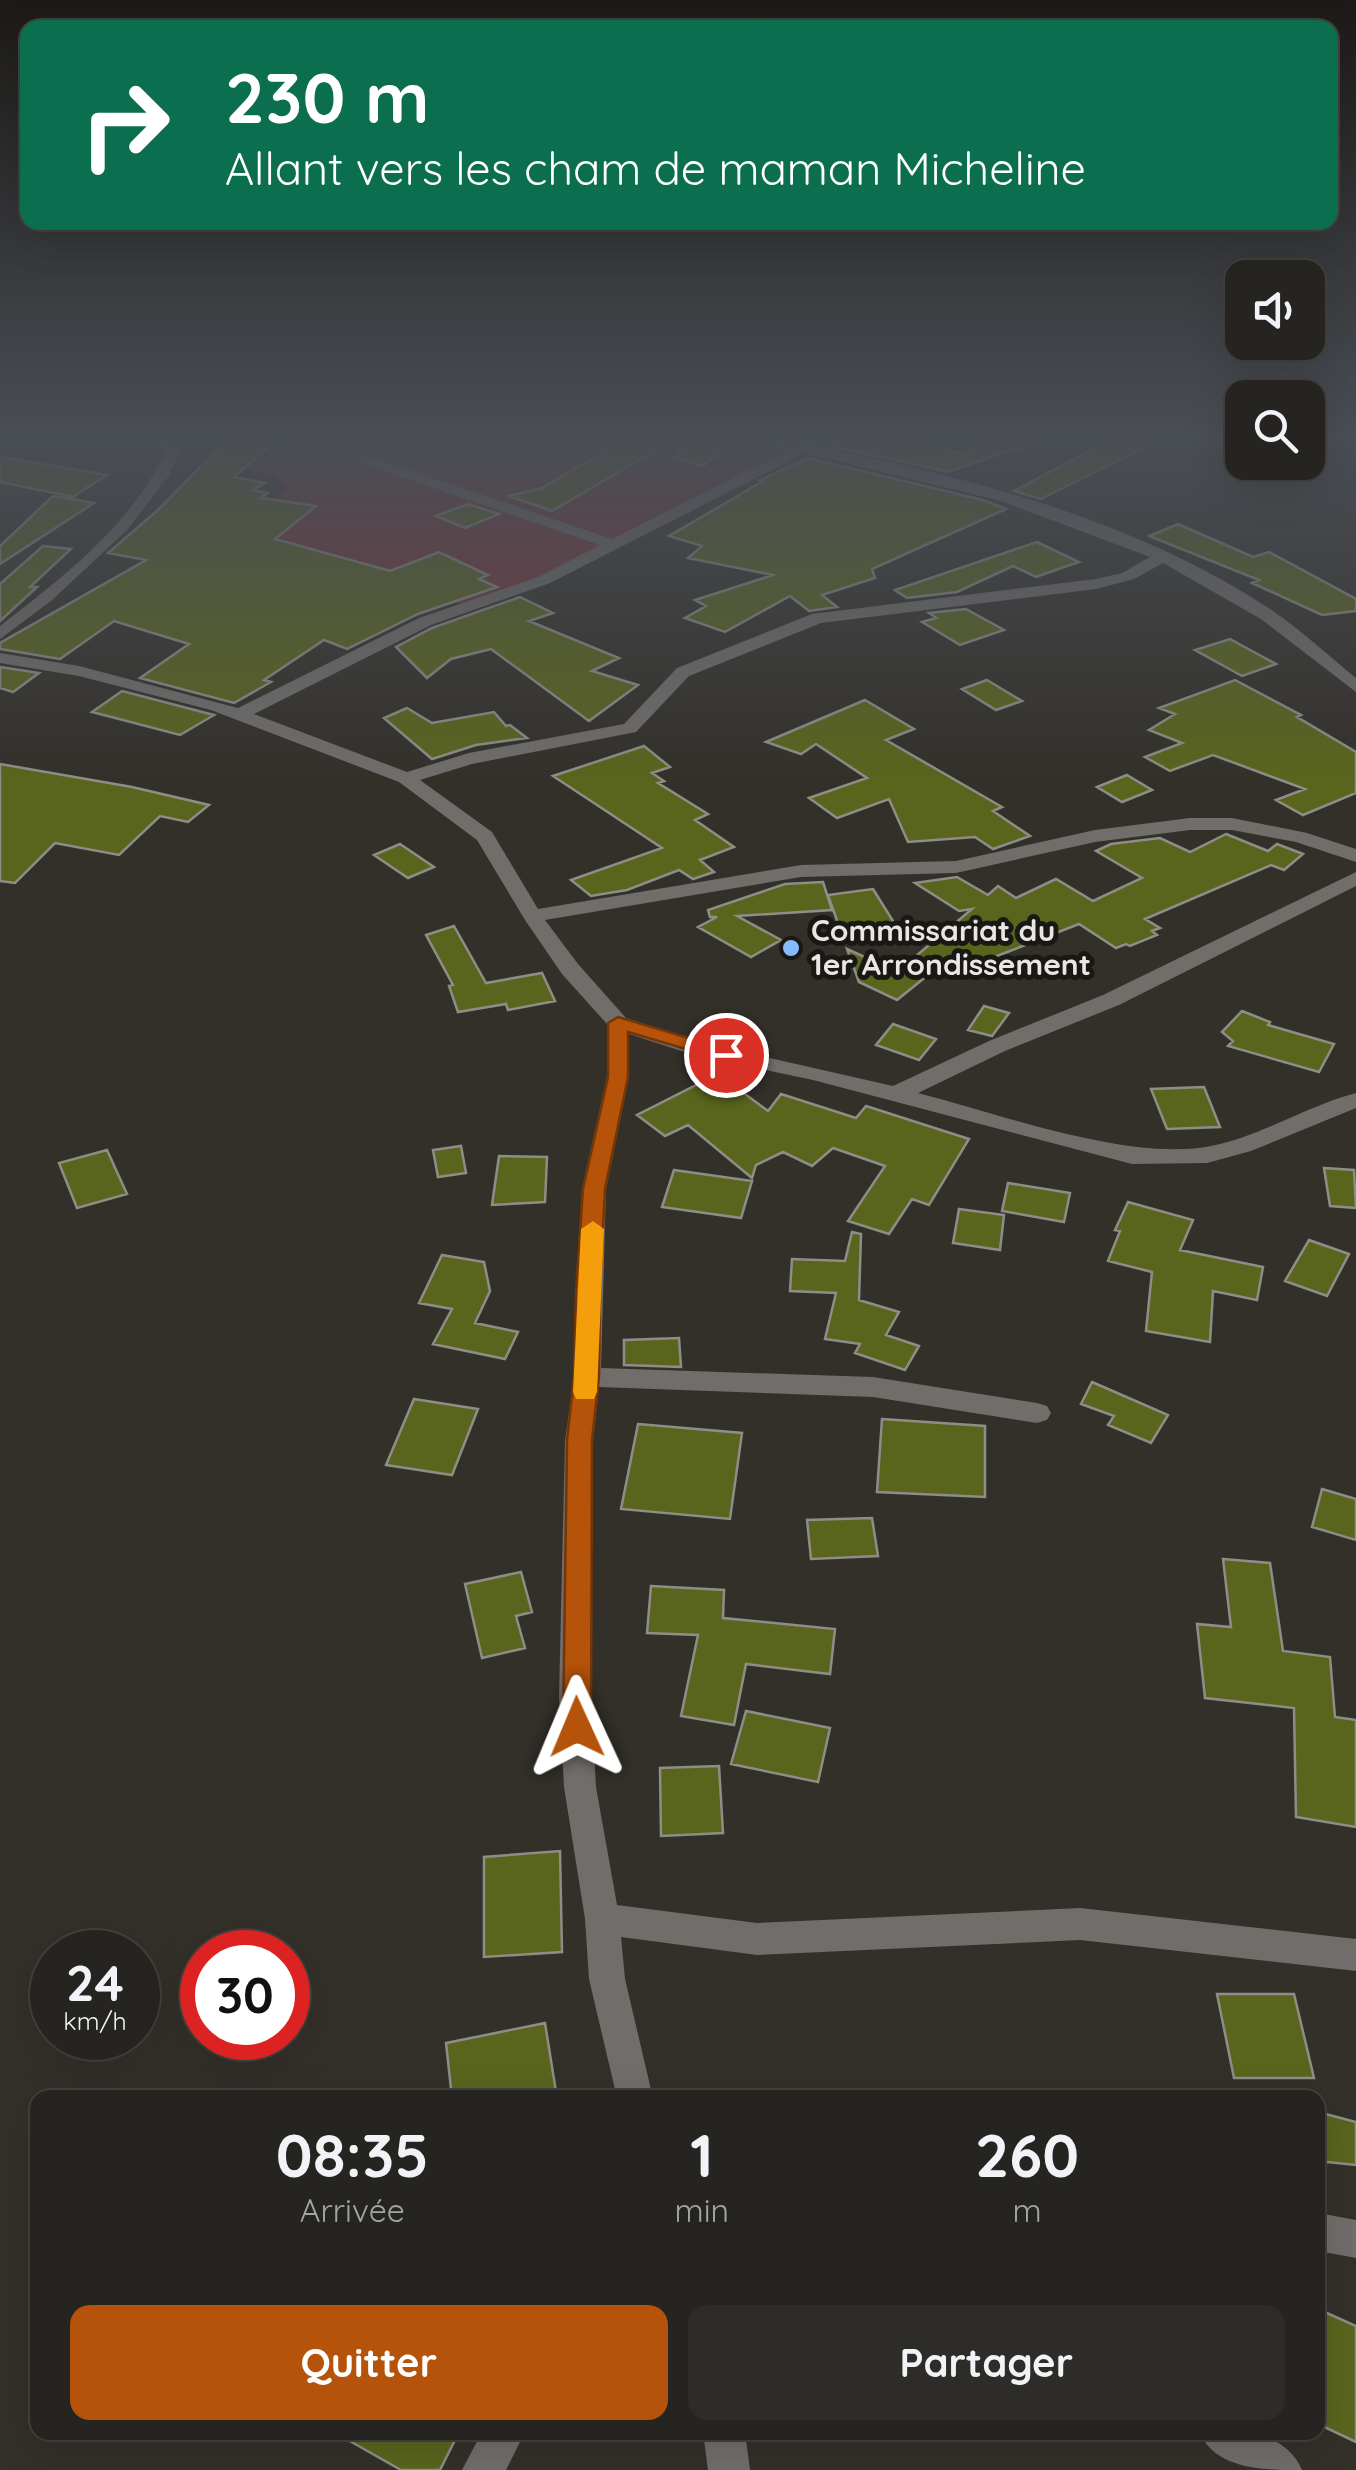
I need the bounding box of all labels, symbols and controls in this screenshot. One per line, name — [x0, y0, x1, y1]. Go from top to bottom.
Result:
text: 230 m — [225, 53, 430, 141]
icon: right — [60, 60, 190, 190]
text: Allant vers les cham de maman Micheline — [225, 140, 1086, 196]
map controls — [1225, 260, 1325, 480]
button: sound — [1225, 260, 1325, 360]
button: search — [1225, 380, 1325, 480]
place label: Commissariat du 1er Arrondissement — [811, 911, 1091, 983]
marker: Commissariat du 1er Arrondissement — [780, 937, 802, 959]
pin — [684, 1013, 769, 1098]
icon: arrive — [699, 1028, 754, 1083]
position arrow — [525, 1675, 629, 1779]
speed limit sign: 30 — [180, 1930, 310, 2060]
text: 24 — [66, 1951, 124, 2014]
text: km/h — [63, 2005, 127, 2036]
text: 08:35 — [276, 2117, 429, 2192]
text: 1 — [690, 2117, 714, 2192]
text: 260 — [975, 2117, 1079, 2192]
text: Arrivée — [300, 2190, 405, 2230]
text: min — [675, 2190, 729, 2230]
text: m — [1012, 2190, 1042, 2230]
button: Quitter — [70, 2305, 668, 2420]
button: Partager — [688, 2305, 1285, 2420]

